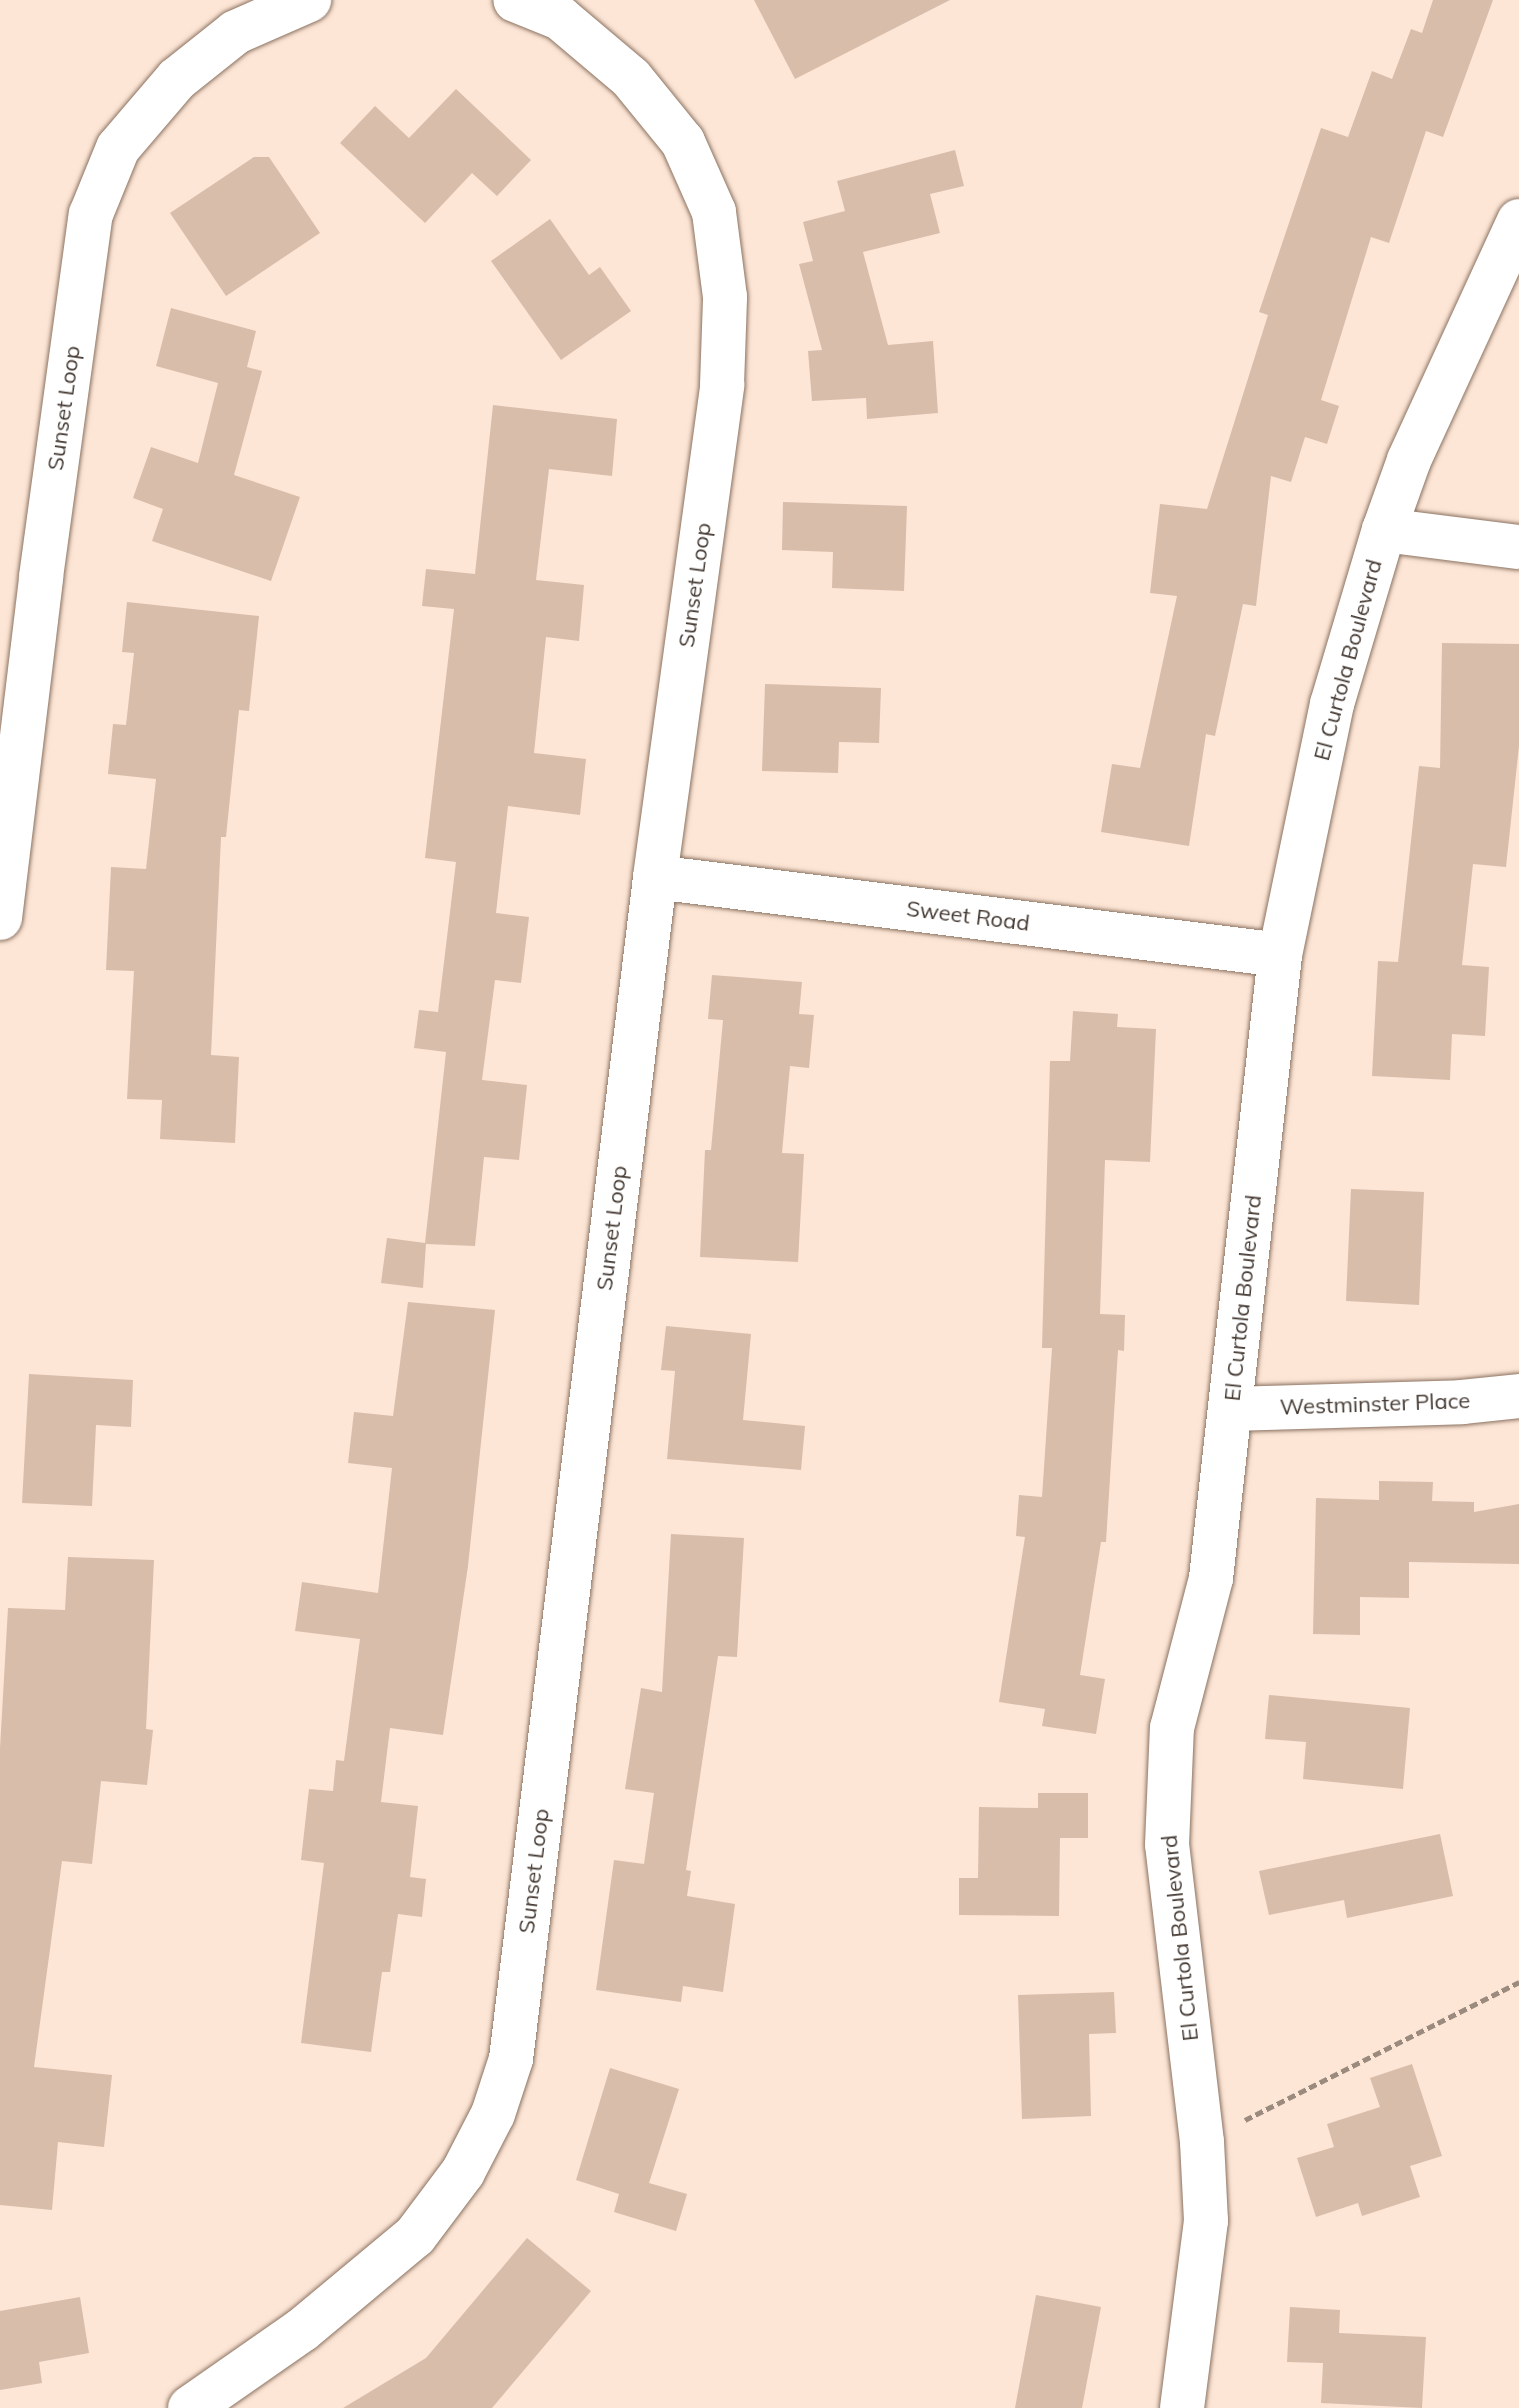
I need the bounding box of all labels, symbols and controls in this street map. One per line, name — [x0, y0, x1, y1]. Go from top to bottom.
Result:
street label: Sunset Loop — [42, 344, 86, 472]
street label: Sunset Loop — [673, 521, 717, 649]
street label: El Curtola Boulevard — [1308, 556, 1388, 764]
street label: Sweet Road — [905, 895, 1031, 937]
street label: Sunset Loop — [591, 1164, 633, 1292]
street label: El Curtola Boulevard — [1219, 1194, 1267, 1402]
street label: Westminster Place — [1279, 1387, 1471, 1421]
street label: Sunset Loop — [513, 1807, 555, 1935]
street label: El Curtola Boulevard — [1156, 1834, 1204, 2042]

